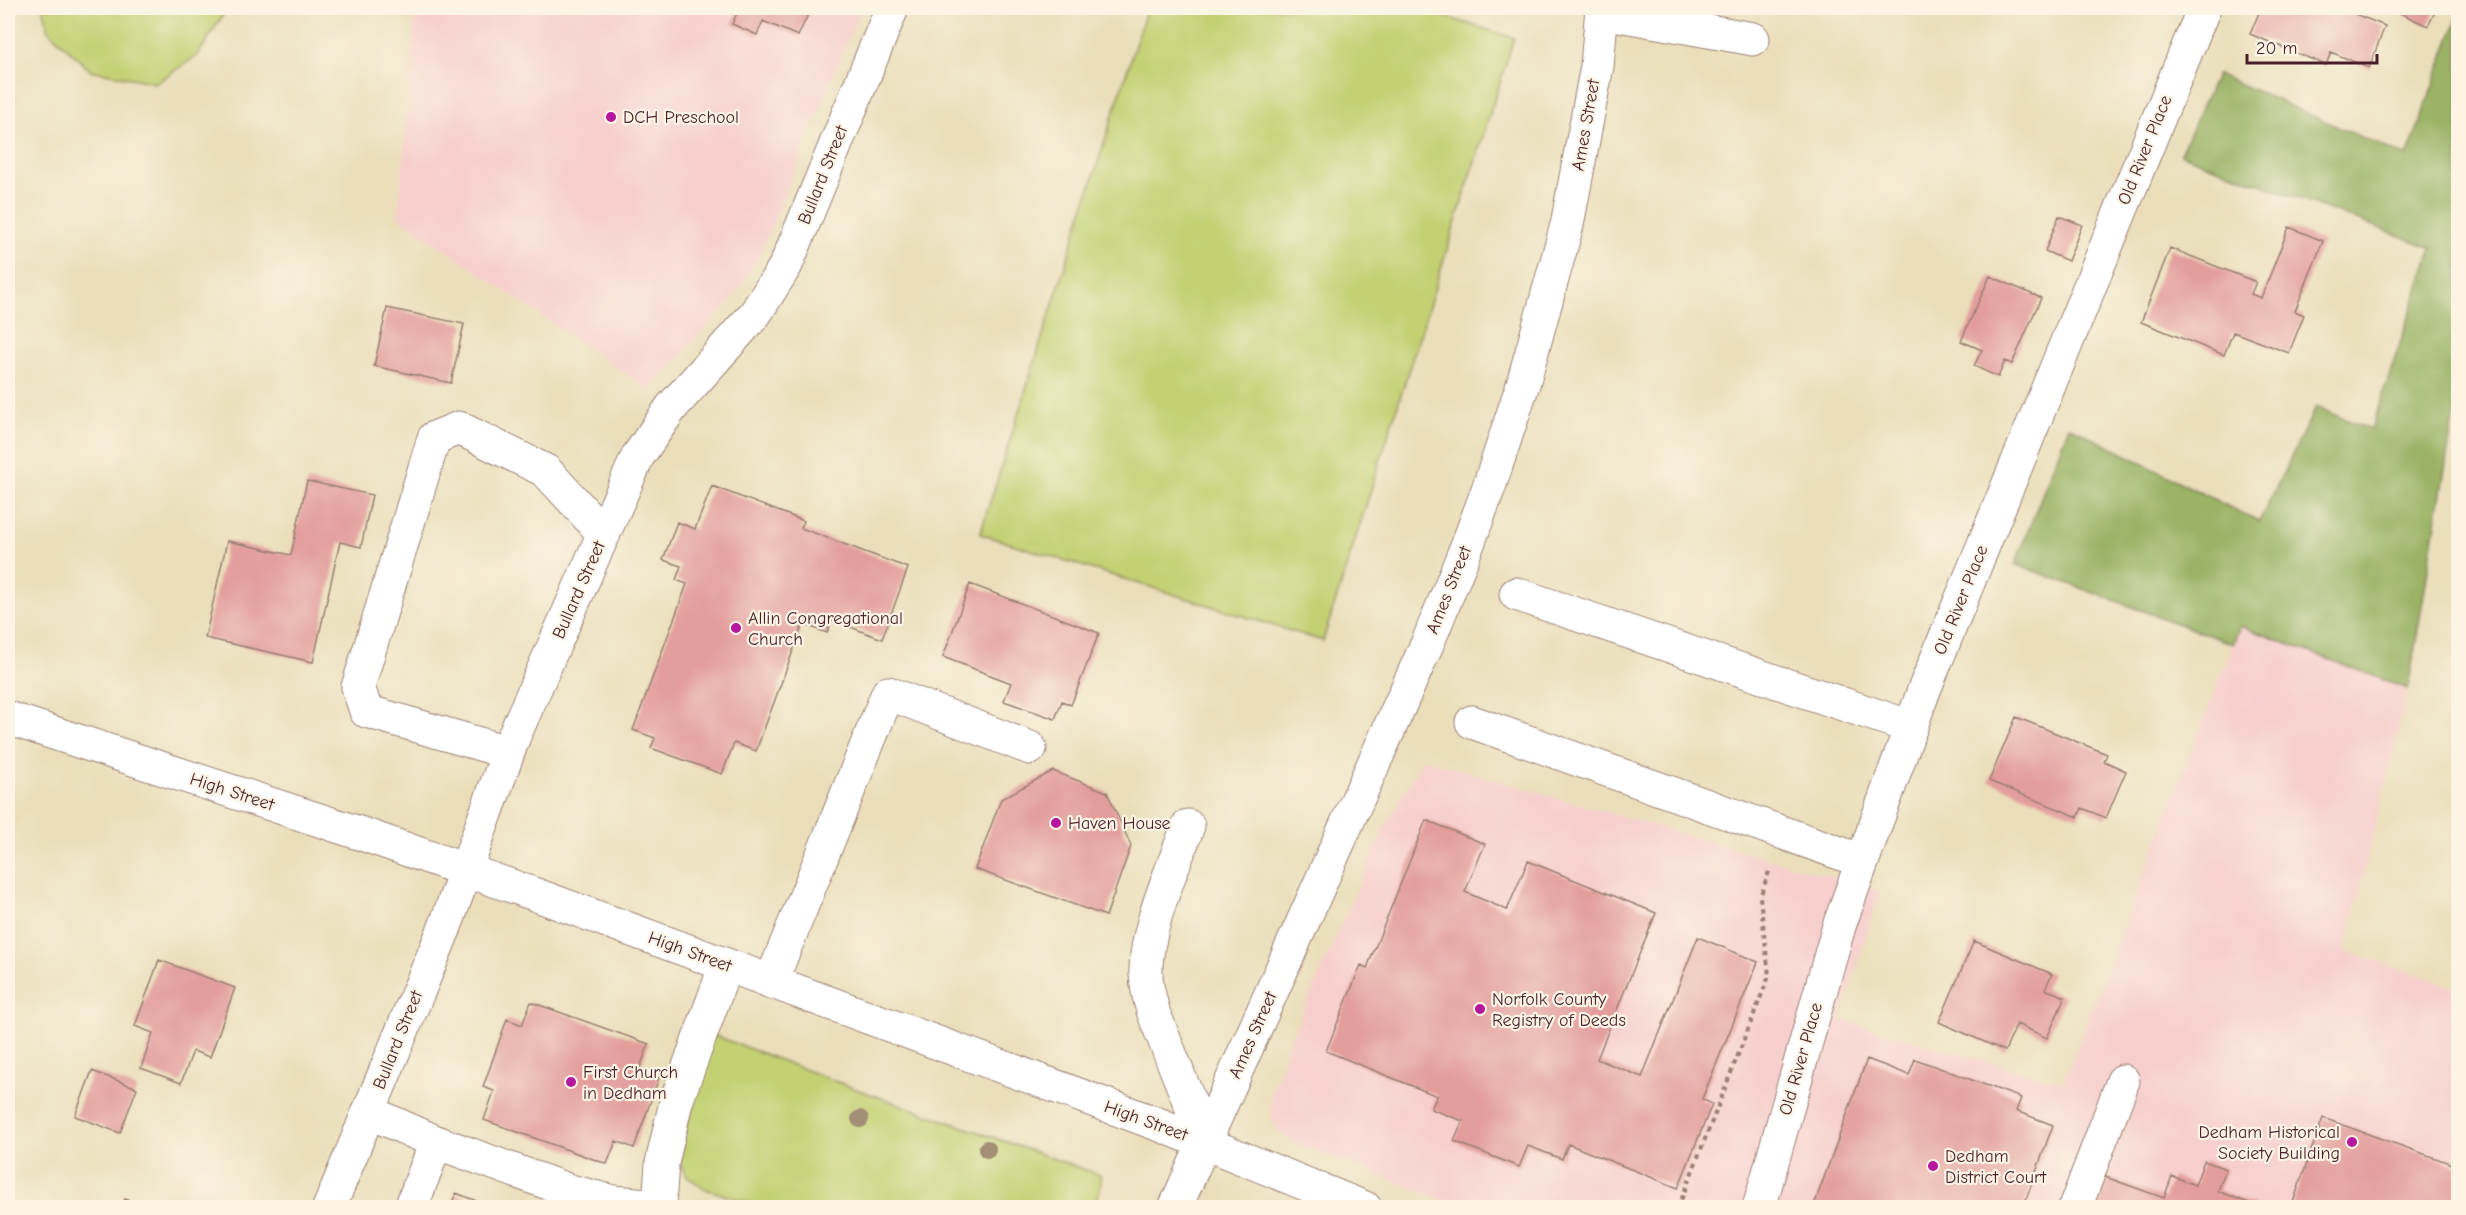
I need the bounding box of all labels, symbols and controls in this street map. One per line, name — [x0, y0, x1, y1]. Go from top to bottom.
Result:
scale bar — [2247, 27, 2378, 65]
text: 20 m — [2256, 38, 2297, 59]
street label: Ames Street — [1568, 77, 1605, 173]
street label: Old River Place — [2113, 92, 2177, 208]
place label: DCH Preschool — [623, 107, 739, 128]
marker: DCH Preschool — [604, 110, 618, 124]
street label: Bullard Street — [794, 122, 853, 228]
street label: Bullard Street — [548, 537, 610, 642]
street label: Ames Street — [1422, 542, 1476, 637]
street label: Old River Place — [1929, 542, 1993, 658]
place label: Allin Congregational Church — [748, 608, 903, 650]
marker: Allin Congregational Church — [729, 621, 743, 635]
street label: High Street — [187, 769, 278, 816]
place label: Haven House — [1068, 813, 1171, 834]
marker: Haven House — [1049, 816, 1063, 830]
street label: High Street — [645, 927, 735, 977]
street label: Bullard Street — [369, 987, 428, 1093]
street label: Ames Street — [1225, 988, 1282, 1082]
place label: Norfolk County Registry of Deeds — [1492, 989, 1626, 1031]
street label: Old River Place — [1775, 1000, 1827, 1118]
marker: Norfolk County Registry of Deeds — [1473, 1002, 1487, 1016]
place label: First Church in Dedham — [583, 1062, 678, 1104]
marker: First Church in Dedham — [564, 1075, 578, 1089]
street label: High Street — [1101, 1096, 1191, 1146]
place label: Dedham Historical Society Building — [2198, 1122, 2340, 1164]
marker: Dedham Historical Society Building — [2345, 1135, 2359, 1149]
place label: Dedham District Court — [1945, 1146, 2047, 1188]
marker: Dedham District Court — [1926, 1159, 1940, 1173]

